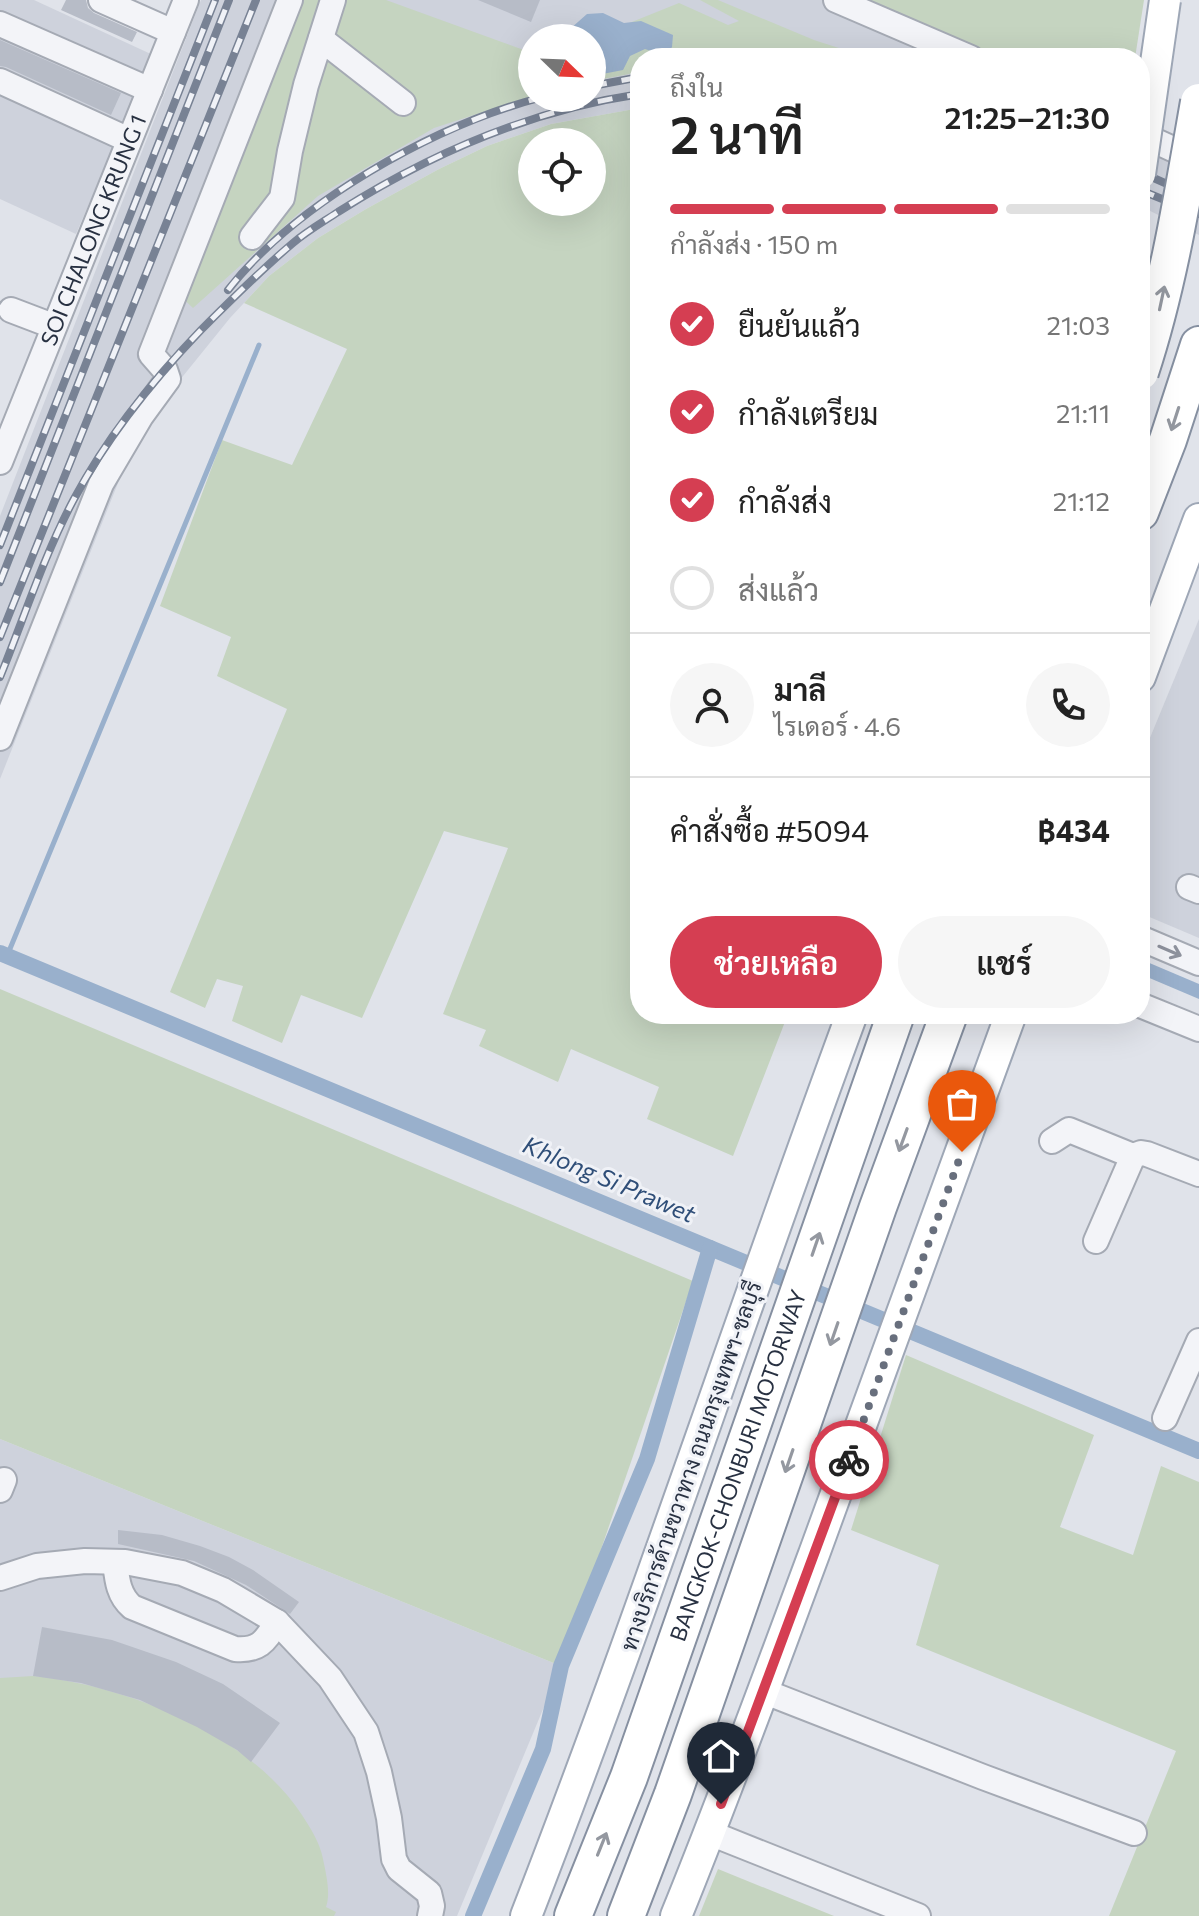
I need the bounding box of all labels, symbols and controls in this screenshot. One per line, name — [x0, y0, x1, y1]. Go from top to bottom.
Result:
north arrow — [518, 24, 606, 112]
map controls — [518, 24, 606, 216]
text: ถึงใน — [670, 71, 723, 102]
text: 21:25–21:30 — [945, 98, 1110, 135]
text: 2 นาที — [670, 101, 804, 165]
street label: SOI CHALONG KRUNG 1 — [34, 110, 151, 349]
button: locate — [518, 128, 606, 216]
text: กำลังส่ง · 150 m — [670, 228, 838, 259]
one-way arrow — [1155, 285, 1170, 311]
icon: check — [670, 302, 714, 346]
text: ยืนยันแล้ว — [738, 306, 861, 343]
text: 21:03 — [1047, 309, 1110, 340]
icon: check — [670, 390, 714, 434]
text: กำลังเตรียม — [738, 394, 878, 431]
text: 21:11 — [1056, 397, 1110, 428]
one-way arrow — [1166, 406, 1181, 431]
icon: check — [670, 478, 714, 522]
text: กำลังส่ง — [738, 482, 832, 519]
text: 21:12 — [1053, 485, 1110, 516]
text: ส่งแล้ว — [738, 570, 819, 607]
button: person — [670, 663, 754, 747]
button: phone — [1026, 663, 1110, 747]
text: มาลี — [774, 670, 826, 707]
text: ไรเดอร์ · 4.6 — [774, 710, 901, 741]
text: คำสั่งซื้อ #5094 — [670, 811, 869, 848]
text: ฿434 — [1038, 811, 1110, 848]
button: ช่วยเหลือ — [670, 916, 882, 1008]
button: แชร์ — [898, 916, 1110, 1008]
one-way arrow — [1157, 944, 1181, 959]
pin — [928, 1070, 996, 1152]
icon: bag — [940, 1082, 984, 1126]
one-way arrow — [895, 1127, 909, 1152]
water label: Khlong Si Prawet — [519, 1129, 701, 1228]
one-way arrow — [810, 1232, 824, 1257]
street label: ทางบริการด้านขวาทาง ถนนกรุงเทพฯ-ชลบุรี — [614, 1277, 770, 1655]
street label: BANGKOK-CHONBURI MOTORWAY — [664, 1286, 812, 1645]
one-way arrow — [825, 1321, 840, 1346]
courier — [809, 1420, 889, 1500]
icon: bike — [827, 1438, 871, 1482]
one-way arrow — [781, 1448, 796, 1473]
pin — [687, 1722, 755, 1804]
icon: home — [699, 1734, 743, 1778]
one-way arrow — [596, 1832, 610, 1857]

